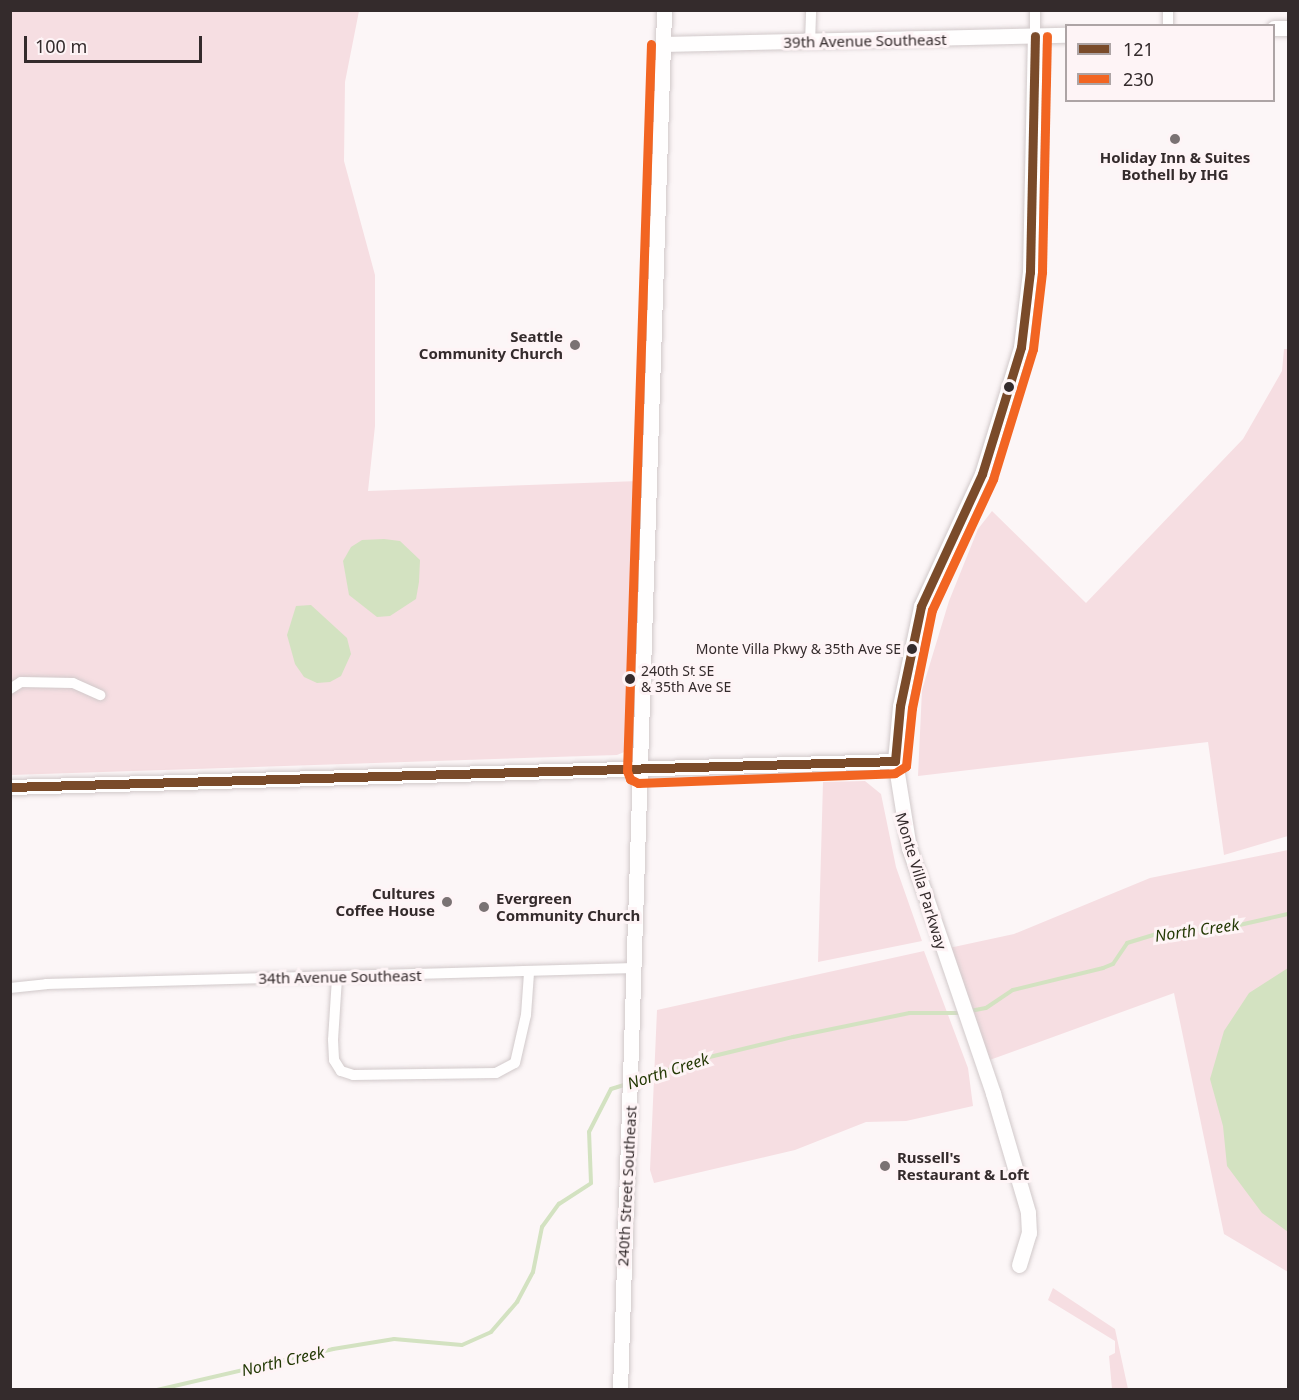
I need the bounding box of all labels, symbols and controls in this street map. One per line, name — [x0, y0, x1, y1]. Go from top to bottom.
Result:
scale bar — [27, 24, 206, 62]
legend — [1065, 24, 1275, 102]
street label: 39th Avenue Southeast — [783, 31, 947, 51]
text: 100 m — [35, 34, 87, 58]
text: 121 — [1123, 37, 1154, 61]
text: 230 — [1123, 67, 1154, 91]
marker: Holiday Inn & Suites Bothell by IHG — [1168, 132, 1182, 146]
place label: Holiday Inn & Suites Bothell by IHG — [1100, 148, 1250, 183]
place label: Seattle Community Church — [419, 327, 563, 362]
marker: Seattle Community Church — [568, 338, 582, 352]
unlabelled marker — [1003, 381, 1015, 393]
place label: Monte Villa Pkwy & 35th Ave SE — [696, 641, 901, 657]
marker: Monte Villa Pkwy & 35th Ave SE — [906, 643, 918, 655]
place label: 240th St SE & 35th Ave SE — [641, 663, 731, 696]
marker: 240th St SE & 35th Ave SE — [624, 673, 636, 685]
street label: Monte Villa Parkway — [892, 810, 950, 952]
place label: Cultures Coffee House — [336, 884, 435, 919]
place label: Evergreen Community Church — [496, 889, 640, 924]
marker: Cultures Coffee House — [440, 895, 454, 909]
marker: Evergreen Community Church — [477, 900, 491, 914]
water label: North Creek — [1154, 915, 1240, 945]
street label: 34th Avenue Southeast — [258, 967, 422, 987]
water label: North Creek — [625, 1049, 711, 1093]
street label: 240th Street Southeast — [614, 1105, 640, 1267]
place label: Russell's Restaurant & Loft — [897, 1148, 1029, 1183]
marker: Russell's Restaurant & Loft — [878, 1159, 892, 1173]
water label: North Creek — [240, 1342, 326, 1380]

